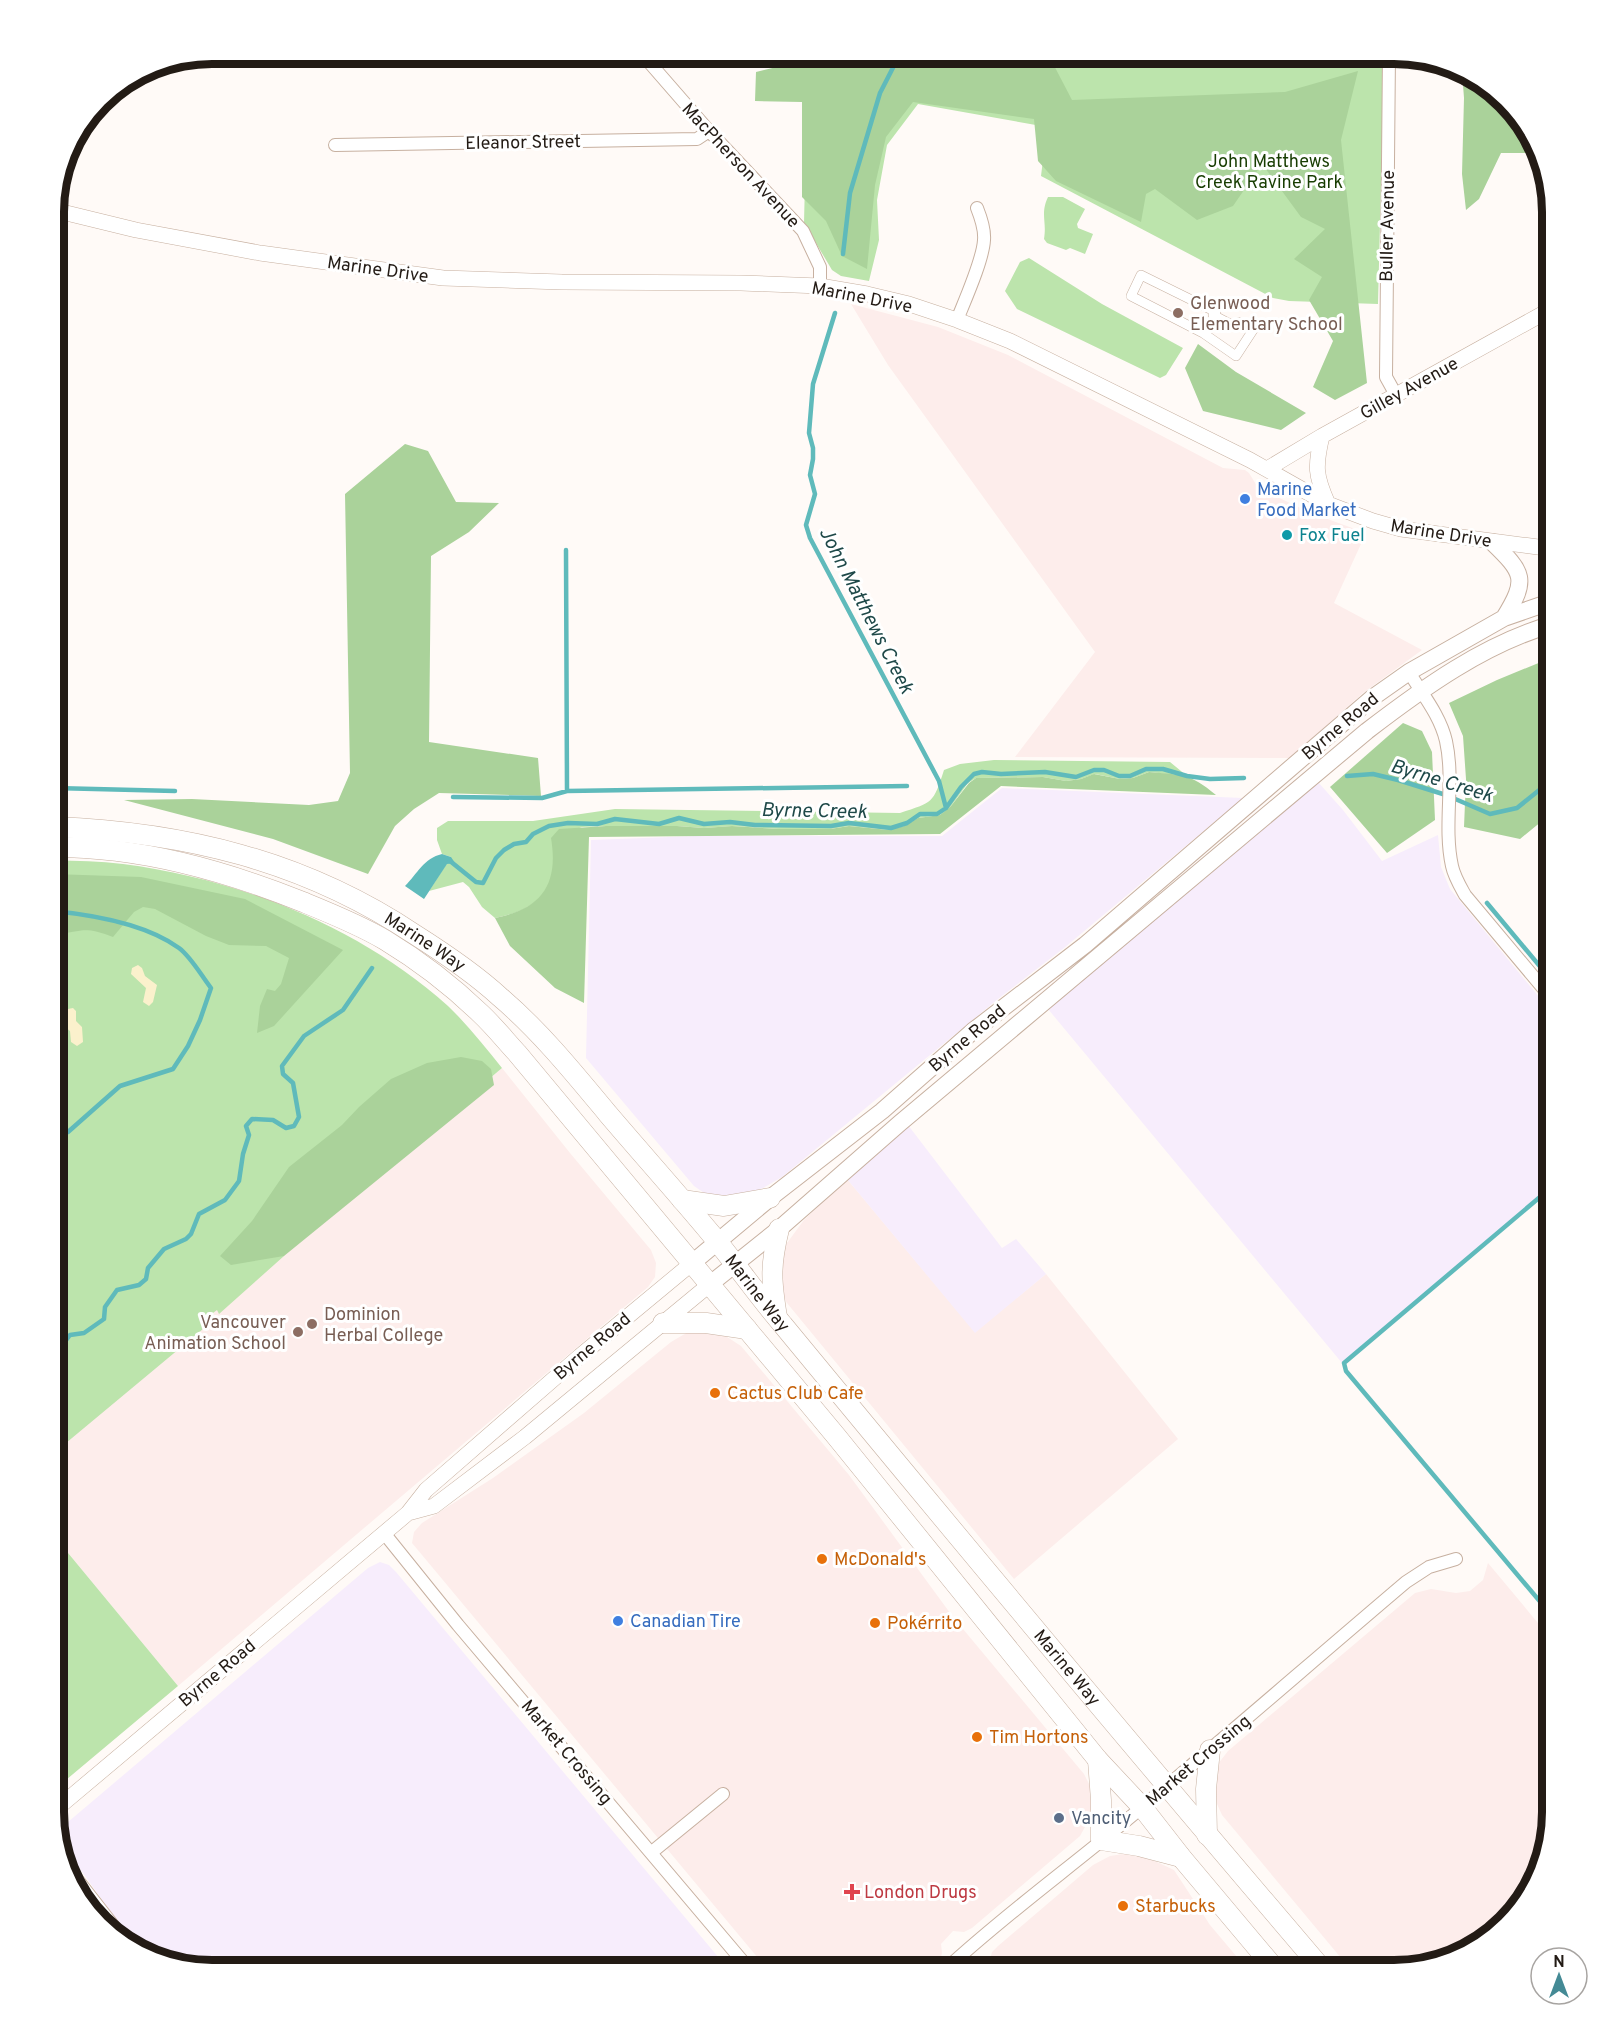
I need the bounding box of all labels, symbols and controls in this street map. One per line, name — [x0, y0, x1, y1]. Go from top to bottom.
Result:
street label: MacPherson Avenue — [676, 99, 804, 234]
street label: Eleanor Street — [465, 131, 581, 156]
park label: John Matthews Creek Ravine Park — [1195, 151, 1343, 195]
street label: Buller Avenue — [1376, 170, 1401, 282]
street label: Marine Drive — [326, 252, 430, 289]
street label: Marine Drive — [809, 277, 914, 320]
place label: Glenwood Elementary School — [1190, 293, 1343, 337]
marker: Glenwood Elementary School — [1171, 306, 1185, 320]
street label: Gilley Avenue — [1357, 353, 1463, 426]
place label: Marine Food Market — [1257, 479, 1357, 523]
marker: Marine Food Market — [1238, 492, 1252, 506]
street label: Marine Drive — [1389, 515, 1493, 554]
water label: John Matthews Creek — [812, 523, 919, 700]
place label: Fox Fuel — [1299, 525, 1365, 548]
marker: Fox Fuel — [1280, 528, 1294, 542]
street label: Byrne Road — [1298, 688, 1384, 766]
water label: Byrne Creek — [1387, 754, 1497, 810]
water label: Byrne Creek — [761, 798, 868, 826]
street label: Marine Way — [379, 908, 470, 978]
street label: Byrne Road — [925, 1000, 1011, 1078]
street label: Marine Way — [719, 1250, 794, 1338]
place label: Dominion Herbal College — [324, 1304, 443, 1348]
street label: Byrne Road — [550, 1308, 636, 1386]
place label: Vancouver Animation School — [144, 1312, 286, 1356]
marker: Dominion Herbal College — [305, 1317, 319, 1331]
marker: Vancouver Animation School — [291, 1325, 305, 1339]
place label: Cactus Club Cafe — [727, 1383, 864, 1406]
marker: Cactus Club Cafe — [708, 1386, 722, 1400]
place label: McDonald's — [834, 1549, 926, 1572]
marker: McDonald's — [815, 1552, 829, 1566]
place label: Canadian Tire — [630, 1611, 741, 1634]
place label: Pokérrito — [887, 1613, 962, 1636]
marker: Canadian Tire — [611, 1614, 625, 1628]
marker: Pokérrito — [868, 1616, 882, 1630]
street label: Marine Way — [1028, 1626, 1105, 1711]
street label: Byrne Road — [175, 1635, 261, 1713]
street label: Market Crossing — [515, 1696, 616, 1810]
street label: Market Crossing — [1142, 1711, 1256, 1812]
place label: Tim Hortons — [989, 1727, 1089, 1750]
marker: Tim Hortons — [970, 1730, 984, 1744]
place label: Vancity — [1071, 1808, 1131, 1831]
marker: Vancity — [1052, 1811, 1066, 1825]
place label: London Drugs — [864, 1882, 977, 1905]
marker: London Drugs — [845, 1885, 859, 1899]
place label: Starbucks — [1135, 1896, 1216, 1919]
marker: Starbucks — [1116, 1899, 1130, 1913]
north arrow — [1529, 1946, 1589, 2006]
text: N — [1553, 1953, 1565, 1973]

